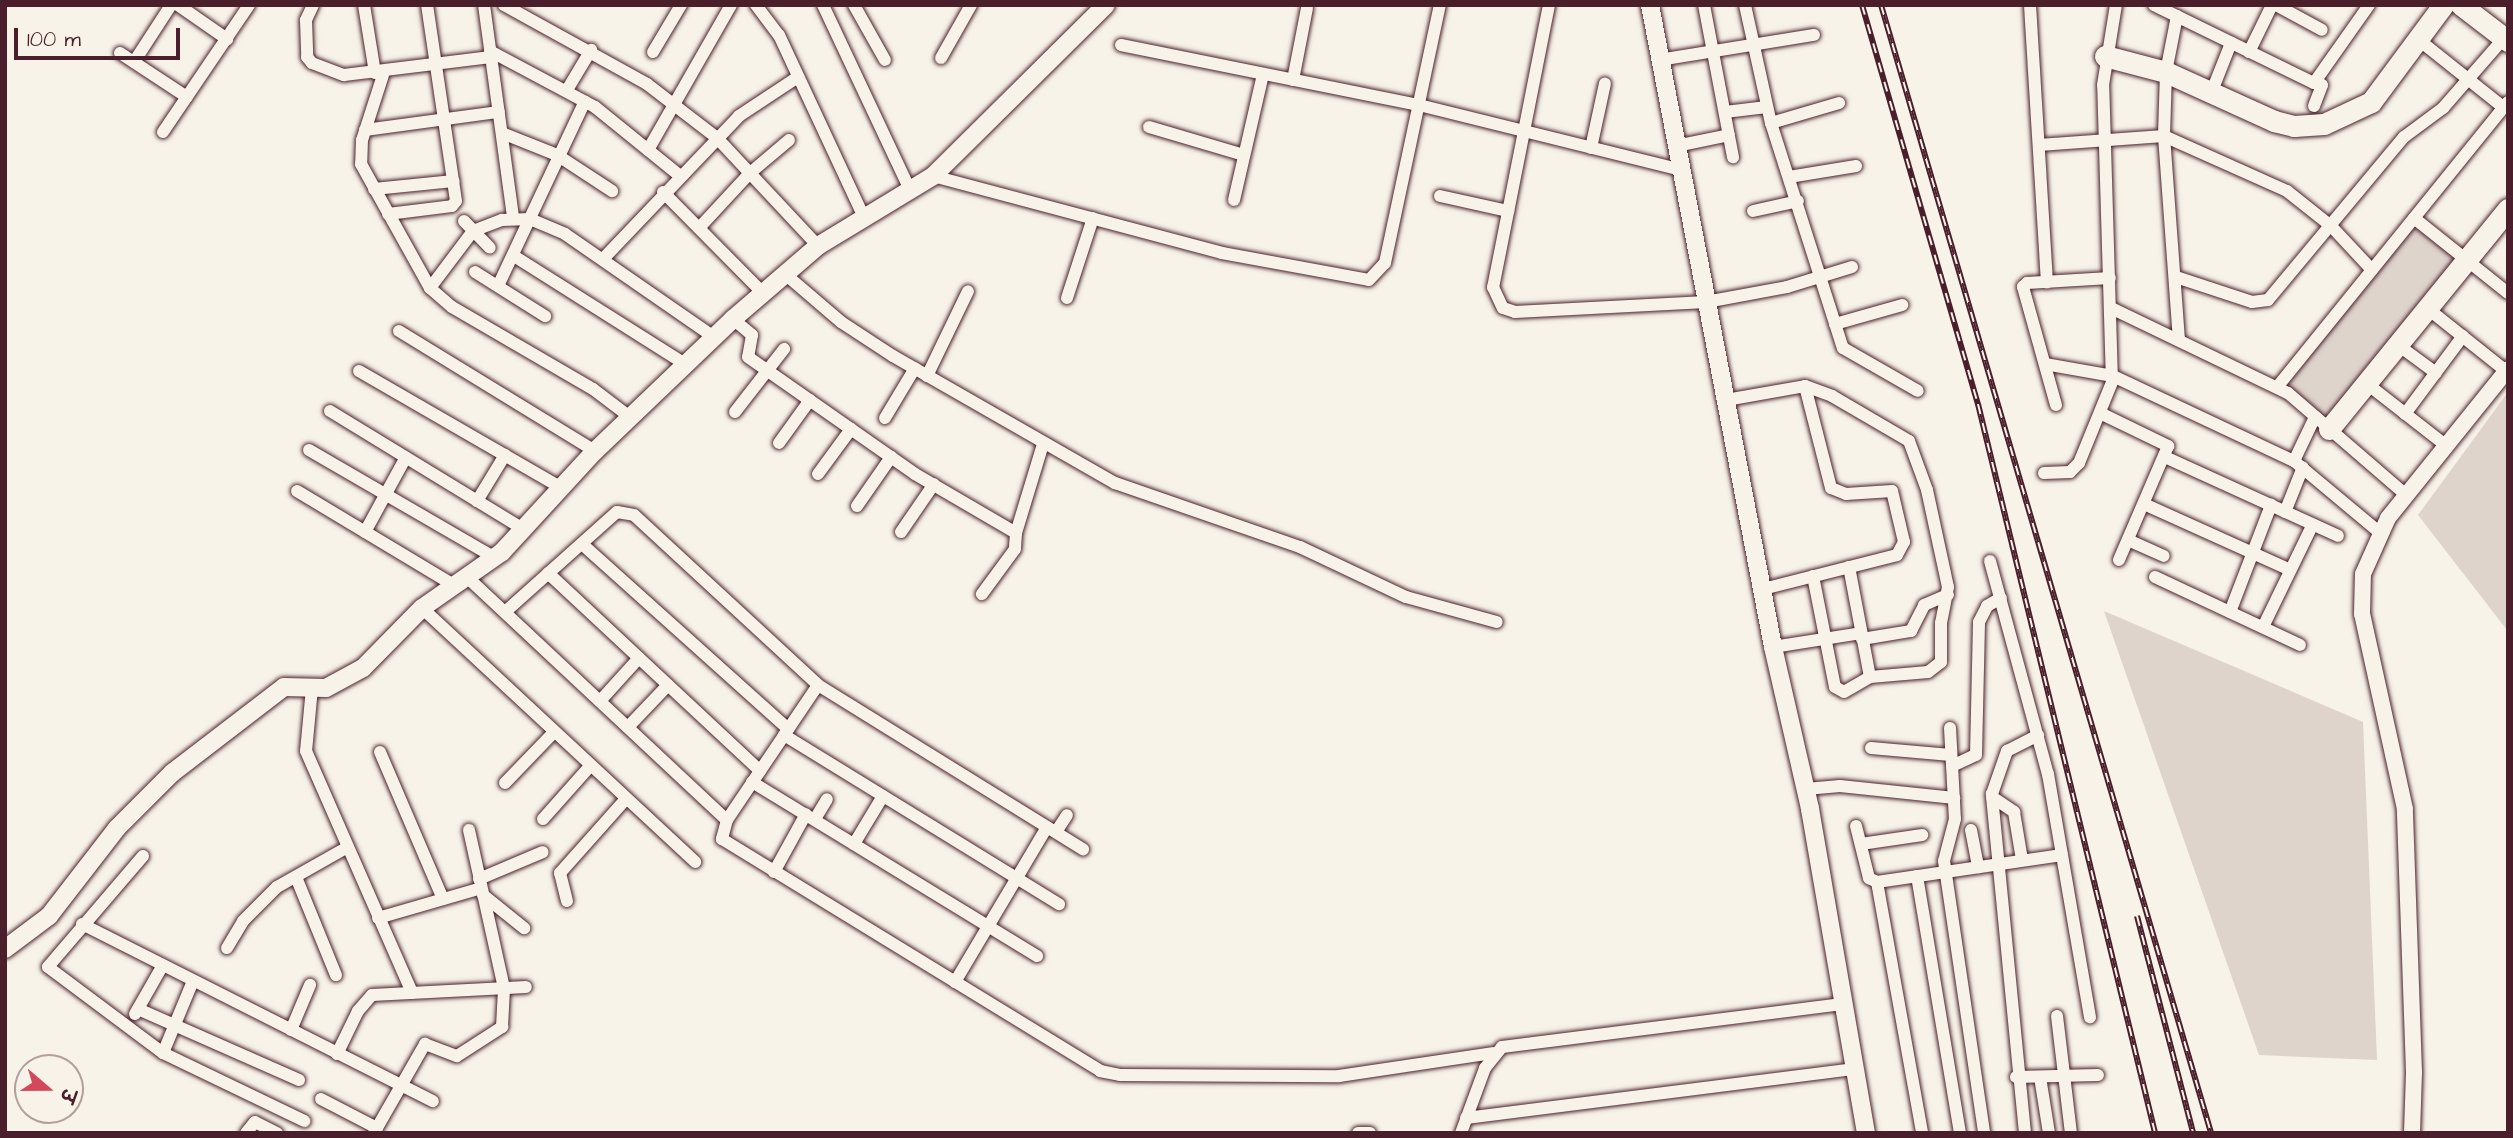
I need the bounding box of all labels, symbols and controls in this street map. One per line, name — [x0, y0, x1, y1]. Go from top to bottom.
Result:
scale bar — [18, 14, 184, 58]
text: 100 m — [27, 25, 81, 54]
north arrow — [14, 1054, 84, 1124]
text: उ — [52, 1085, 82, 1106]

